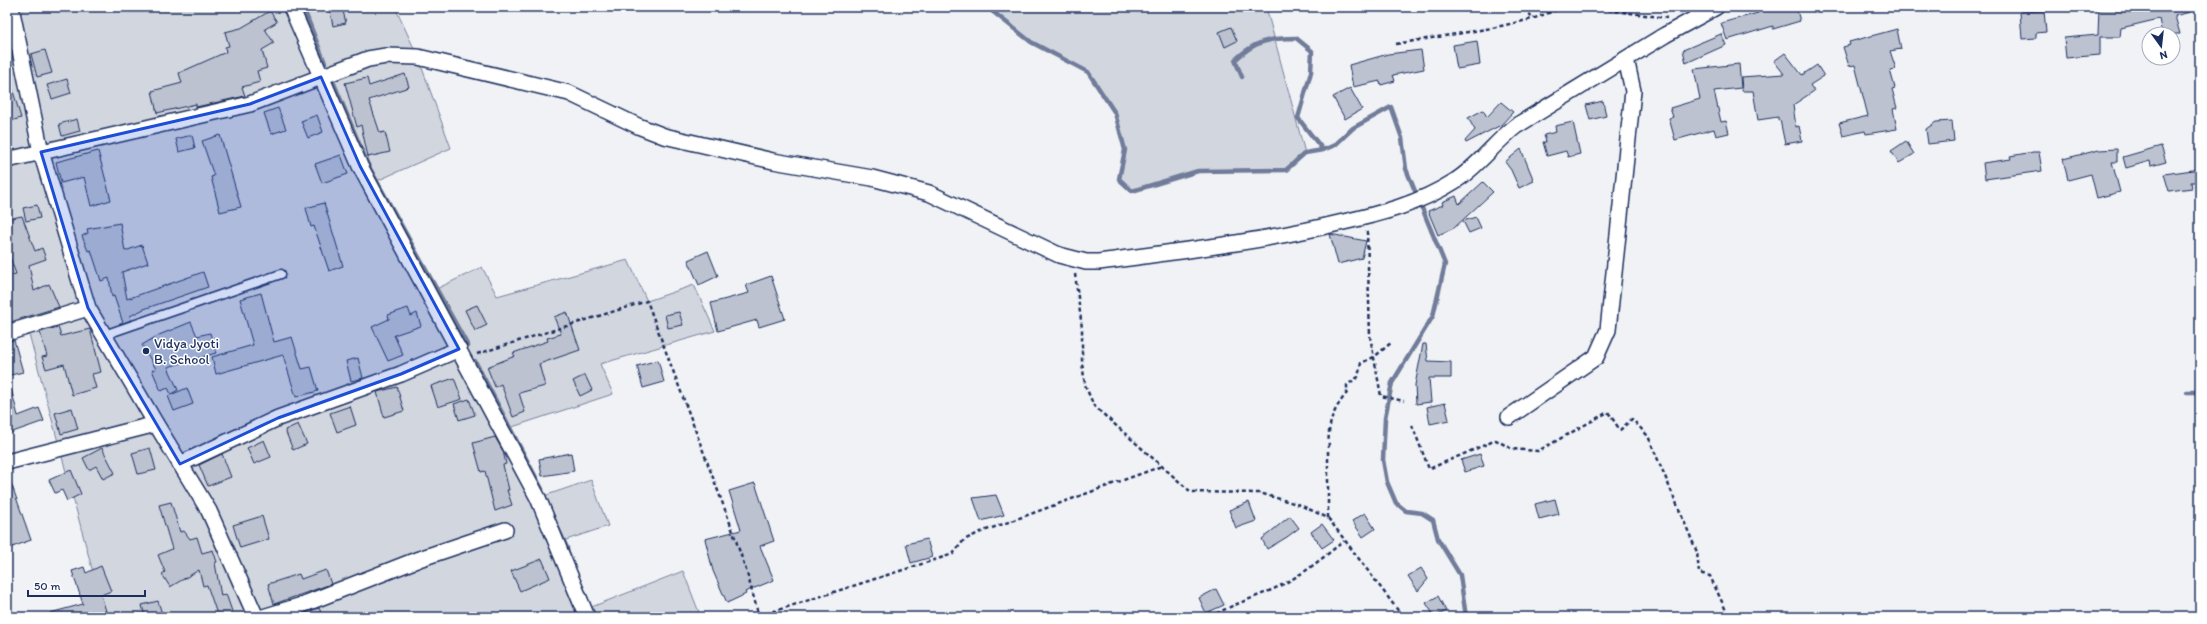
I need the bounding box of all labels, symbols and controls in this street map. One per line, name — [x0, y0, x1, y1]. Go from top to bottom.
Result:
north arrow — [2141, 26, 2181, 66]
text: N — [2158, 48, 2169, 62]
place label: Vidya Jyoti B. School — [154, 335, 219, 368]
marker: Vidya Jyoti B. School — [141, 346, 151, 356]
scale bar — [28, 572, 145, 598]
text: 50 m — [34, 579, 60, 593]

